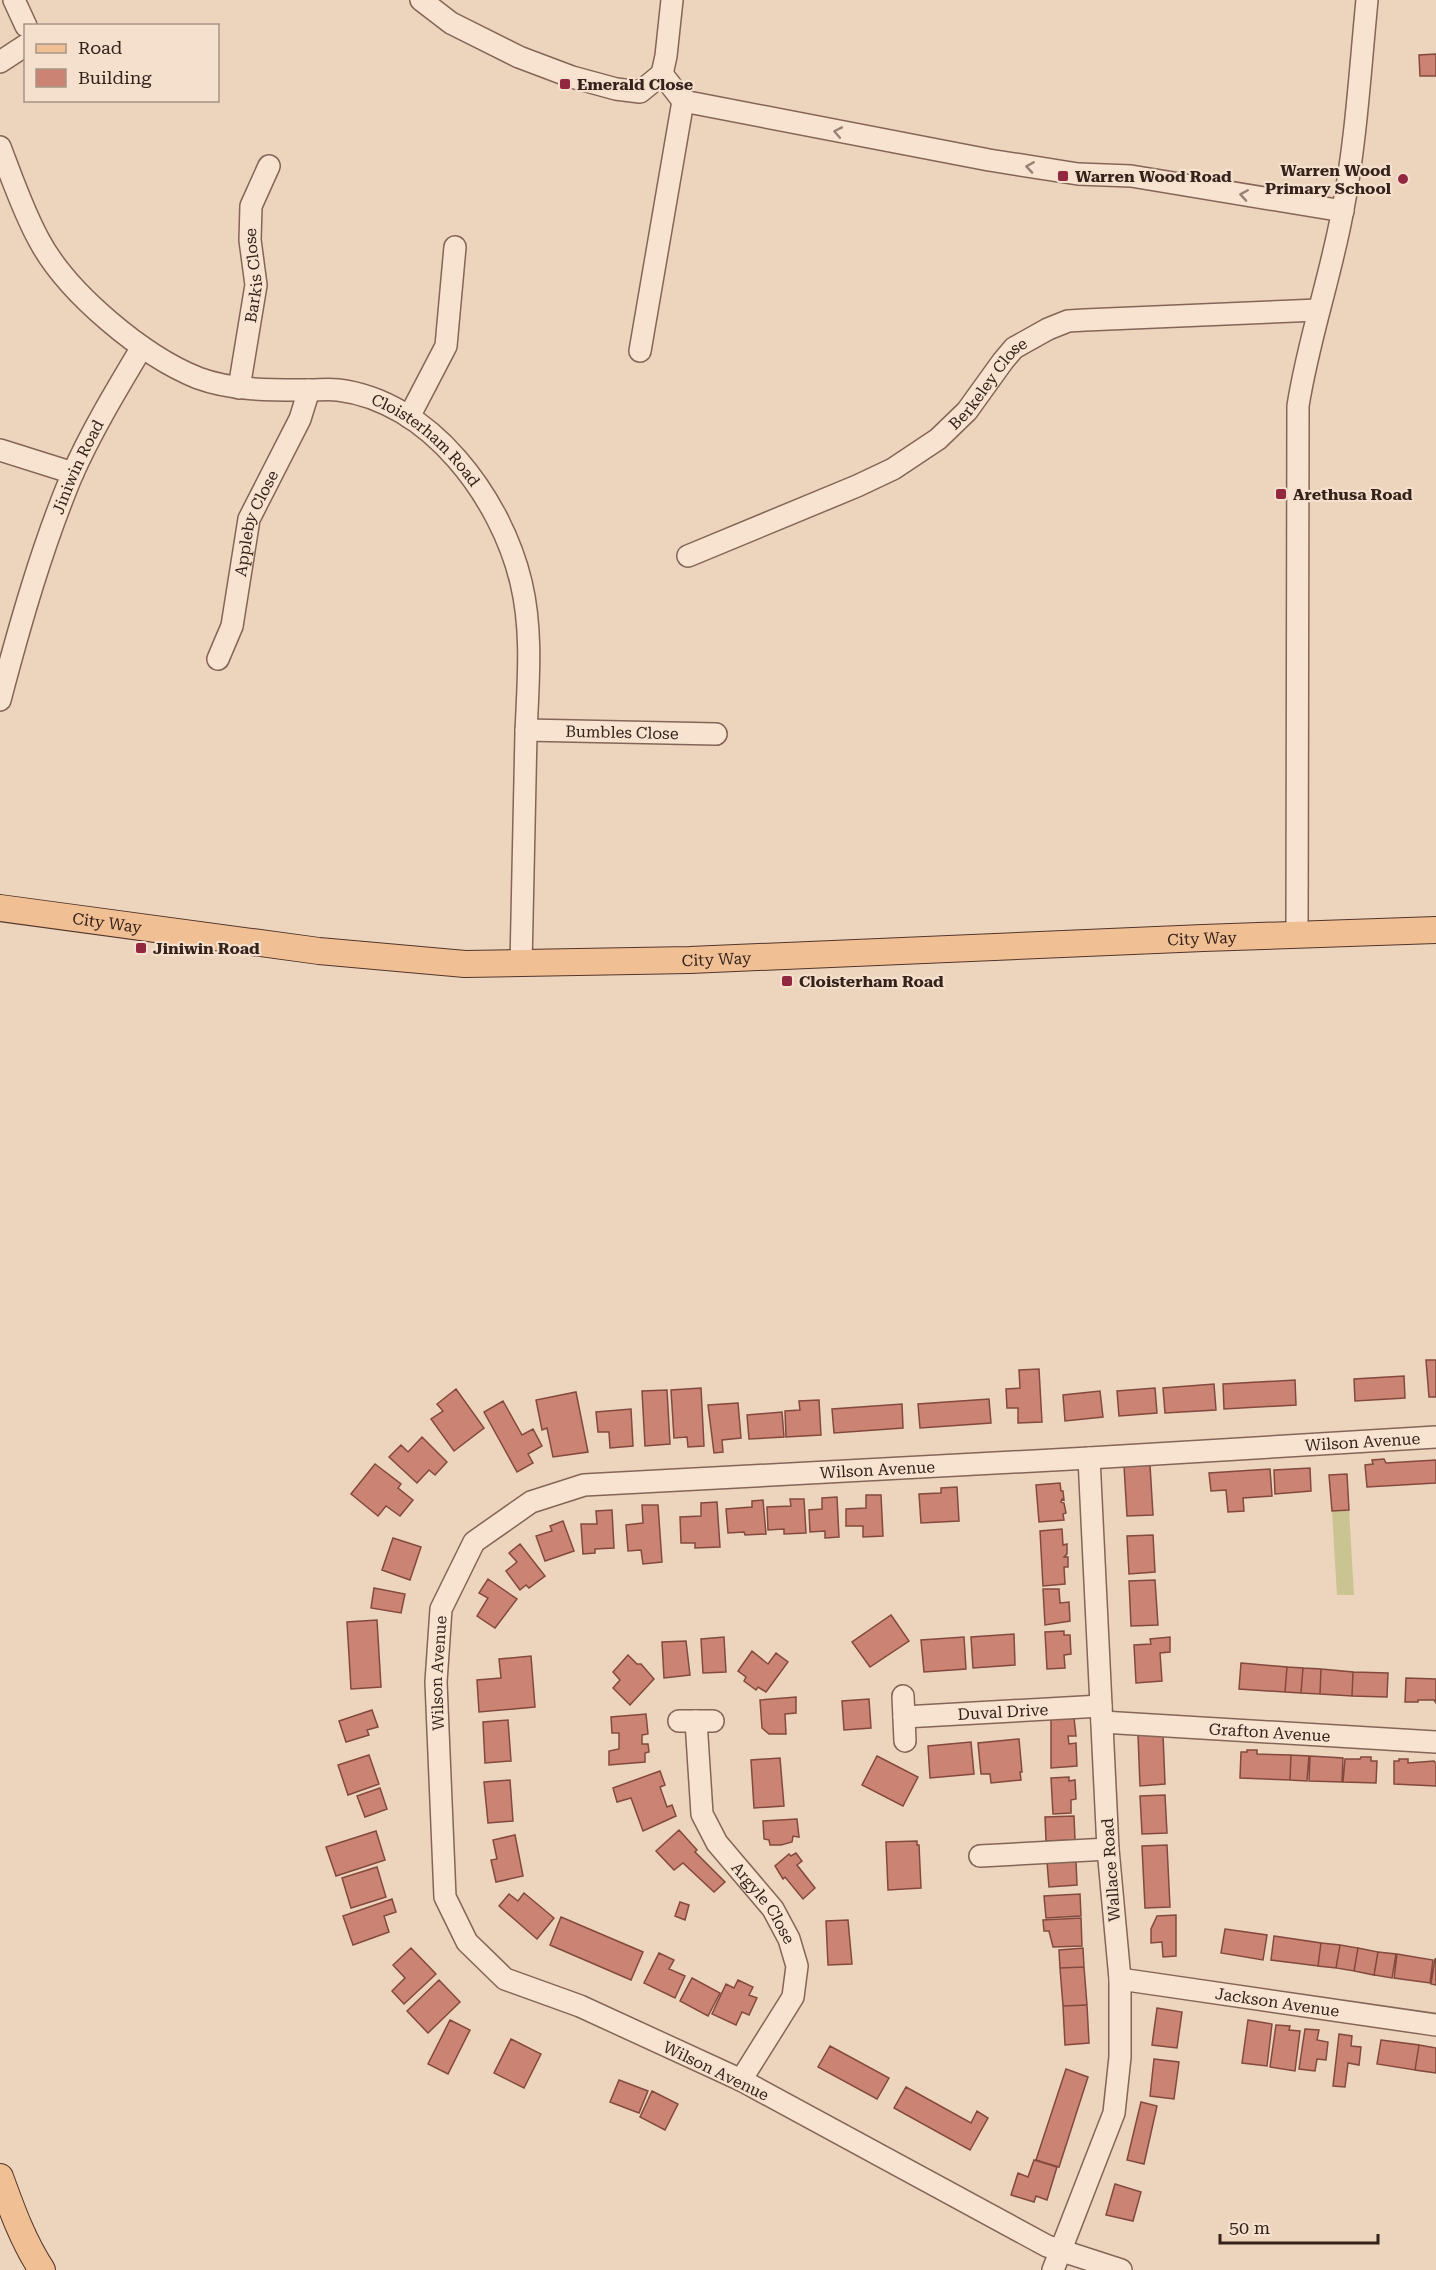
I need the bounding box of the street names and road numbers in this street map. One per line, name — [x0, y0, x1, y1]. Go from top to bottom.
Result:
street label: Barkis Close — [240, 228, 266, 324]
street label: Berkeley Close — [944, 333, 1030, 433]
street label: Cloisterham Road — [369, 389, 484, 490]
street label: Jiniwin Road — [48, 416, 107, 517]
street label: Appleby Close — [231, 467, 282, 578]
street label: Bumbles Close — [565, 721, 679, 743]
street label: City Way — [71, 908, 143, 937]
street label: City Way — [1167, 927, 1238, 949]
street label: City Way — [681, 948, 752, 970]
street label: Wilson Avenue — [1304, 1428, 1421, 1454]
street label: Wilson Avenue — [819, 1457, 936, 1482]
street label: Wilson Avenue — [426, 1615, 450, 1731]
street label: Duval Drive — [957, 1699, 1049, 1723]
street label: Grafton Avenue — [1208, 1719, 1331, 1745]
street label: Wallace Road — [1098, 1818, 1124, 1922]
street label: Argyle Close — [728, 1858, 799, 1947]
street label: Jackson Avenue — [1214, 1983, 1341, 2020]
street label: Wilson Avenue — [660, 2037, 772, 2105]

